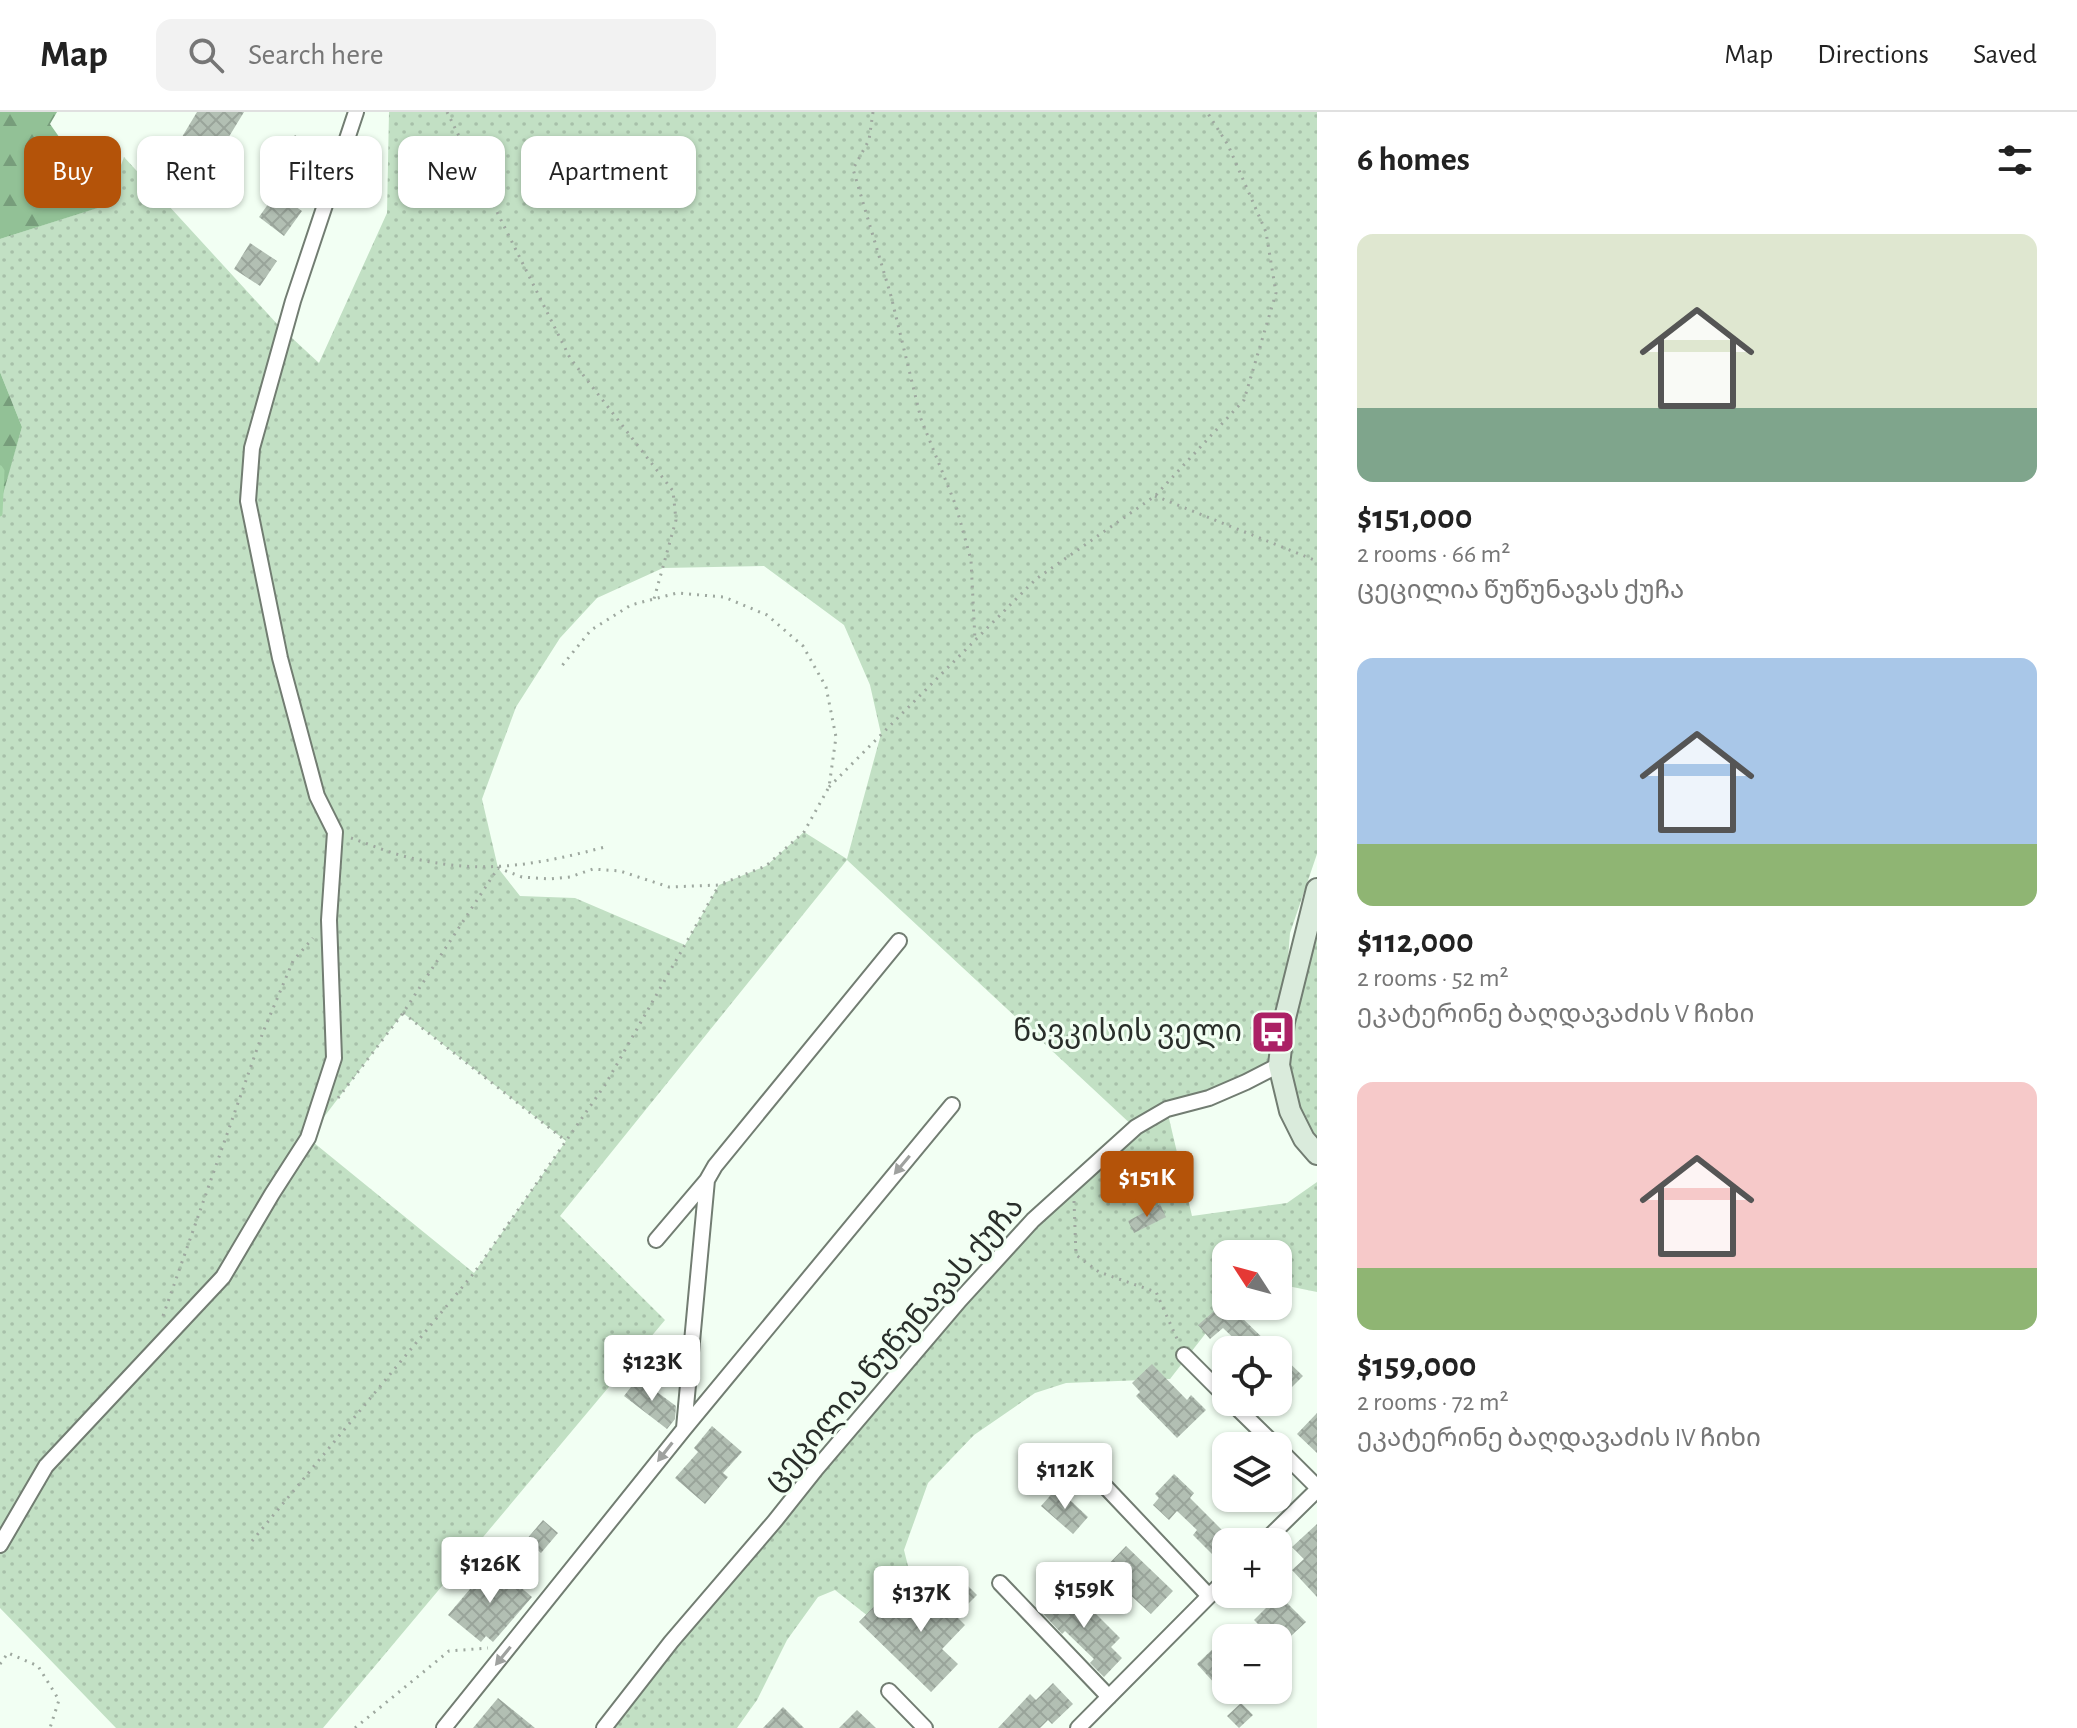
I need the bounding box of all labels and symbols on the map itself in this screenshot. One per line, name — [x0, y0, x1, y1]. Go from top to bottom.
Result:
bus stop icon: წავკისის ველი — [1249, 1008, 1297, 1056]
place label: წავკისის ველი — [1013, 1017, 1242, 1049]
pin: $151K — [1091, 1151, 1203, 1219]
one-way arrow — [894, 1155, 911, 1175]
street label: ცეცილია წუწუნავას ქუჩა — [759, 1192, 1031, 1498]
north arrow — [1212, 1240, 1292, 1320]
pin: $123K — [596, 1335, 708, 1403]
one-way arrow — [658, 1442, 674, 1462]
pin: $112K — [1009, 1443, 1121, 1511]
pin: $126K — [434, 1537, 546, 1605]
pin: $159K — [1028, 1562, 1140, 1630]
pin: $137K — [865, 1566, 977, 1634]
one-way arrow — [495, 1645, 512, 1666]

